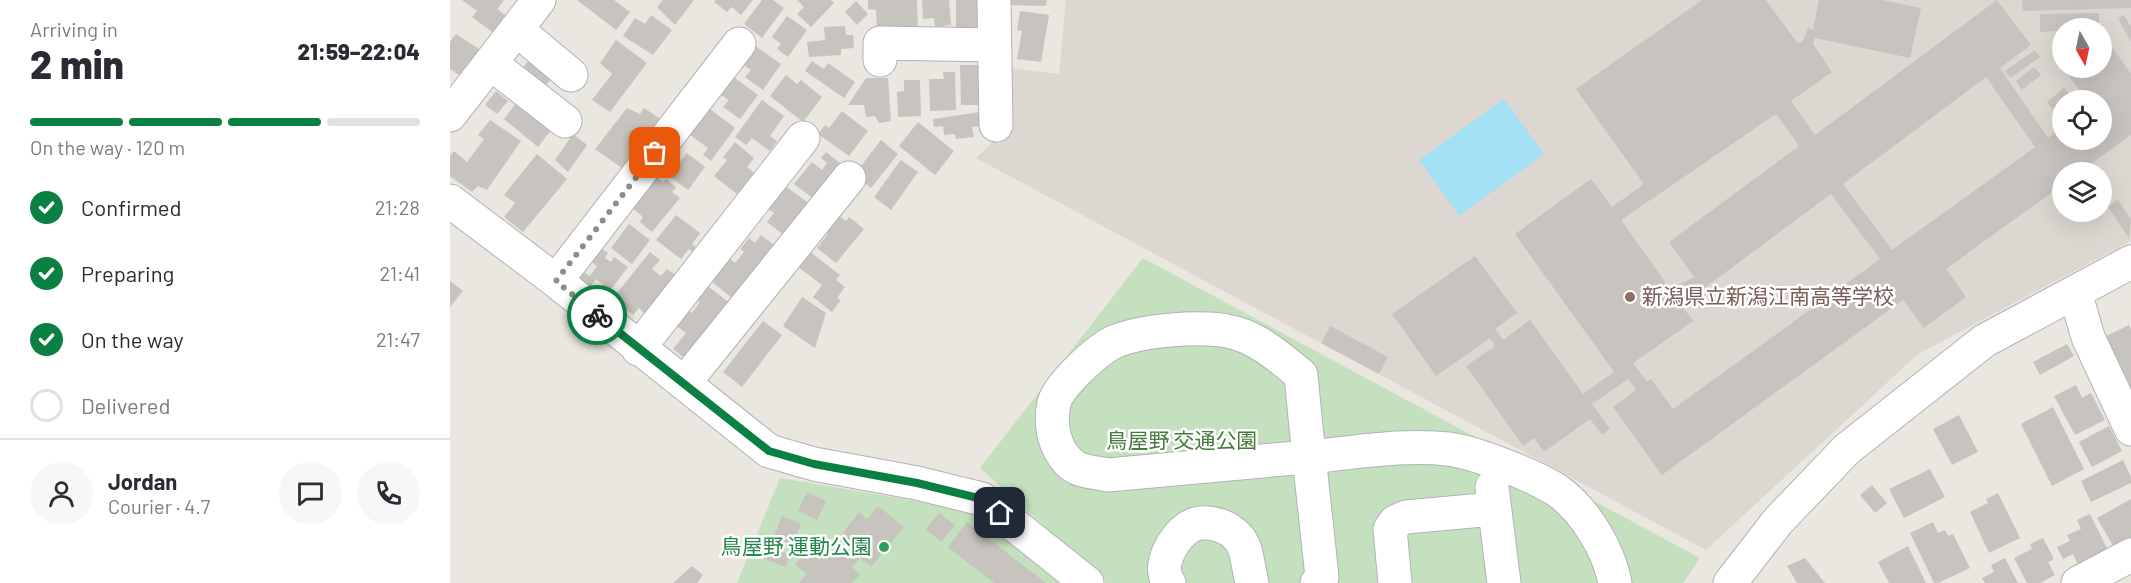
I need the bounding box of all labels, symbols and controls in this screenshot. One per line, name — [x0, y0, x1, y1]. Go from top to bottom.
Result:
text: Arriving in — [30, 17, 118, 41]
north arrow — [2052, 18, 2112, 78]
map controls — [2052, 18, 2112, 222]
text: 21:59–22:04 — [298, 38, 420, 64]
text: 2 min — [30, 40, 124, 87]
button: locate — [2052, 90, 2112, 150]
pin — [629, 127, 680, 178]
text: On the way · 120 m — [30, 135, 185, 159]
icon: bag — [638, 136, 671, 169]
button: layers — [2052, 162, 2112, 222]
icon: check — [30, 191, 63, 224]
text: Confirmed — [81, 194, 181, 220]
text: 21:28 — [375, 195, 420, 219]
icon: check — [30, 257, 63, 290]
text: Preparing — [81, 260, 174, 286]
text: 21:41 — [380, 261, 420, 285]
place label: 新潟県立新潟江南高等学校 — [1642, 283, 1894, 308]
courier — [567, 285, 627, 345]
marker: 新潟県立新潟江南高等学校 — [1623, 290, 1637, 304]
icon: bike — [581, 299, 614, 332]
icon: check — [30, 323, 63, 356]
text: On the way — [81, 326, 184, 352]
text: 21:47 — [376, 327, 420, 351]
text: Delivered — [81, 392, 170, 418]
park label: 鳥屋野 交通公園 — [1106, 427, 1258, 452]
button: person — [30, 462, 93, 525]
button: chat — [279, 462, 342, 525]
button: phone — [357, 462, 420, 525]
text: Jordan — [108, 468, 177, 494]
pin — [974, 487, 1025, 538]
text: Courier · 4.7 — [108, 494, 210, 518]
icon: home — [983, 496, 1016, 529]
place label: 鳥屋野 運動公園 — [721, 533, 872, 558]
marker: 鳥屋野 運動公園 — [877, 540, 891, 554]

